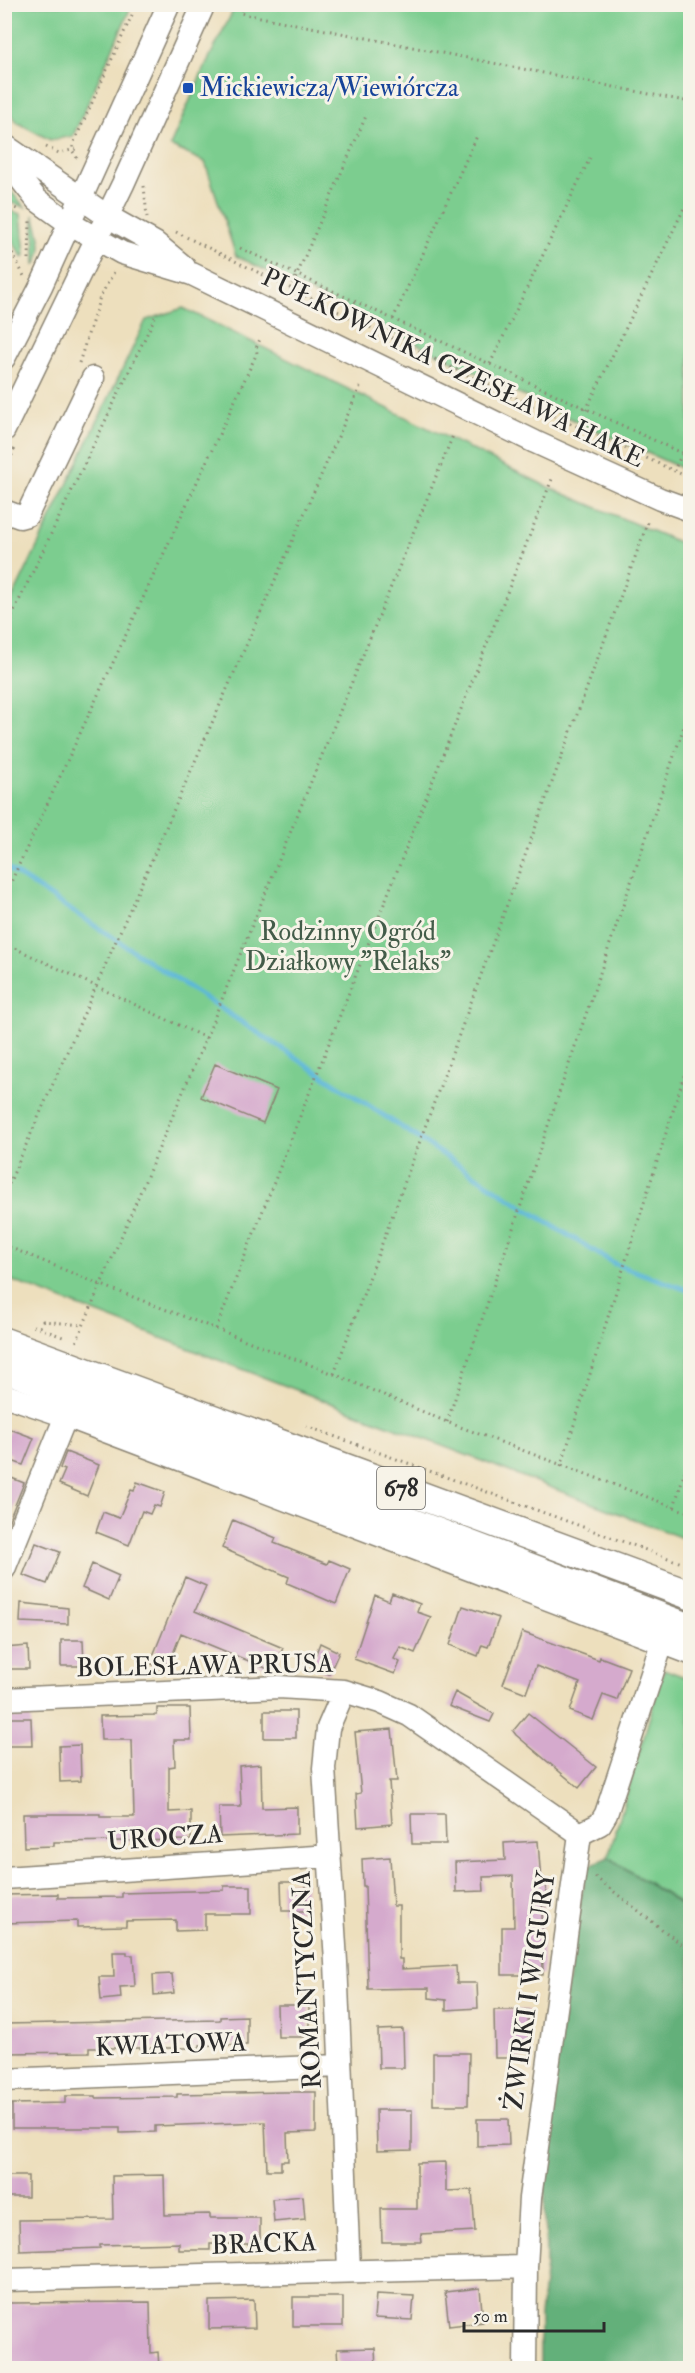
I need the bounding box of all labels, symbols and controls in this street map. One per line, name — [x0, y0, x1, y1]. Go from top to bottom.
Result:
place label: Mickiewicza/Wiewiórcza — [200, 72, 459, 104]
marker: Mickiewicza/Wiewiórcza — [181, 81, 195, 95]
street label: PUŁKOWNIKA CZESŁAWA HAKE — [256, 261, 650, 475]
park label: Rodzinny Ogród Działkowy "Relaks" — [245, 916, 451, 978]
road number: 678 — [377, 1467, 425, 1509]
street label: BOLESŁAWA PRUSA — [76, 1648, 334, 1684]
street label: UROCZA — [106, 1818, 225, 1858]
street label: ŻWIRKI I WIGURY — [495, 1868, 563, 2113]
street label: ROMANTYCZNA — [285, 1870, 329, 2090]
street label: KWIATOWA — [95, 2026, 248, 2064]
street label: BRACKA — [211, 2226, 318, 2262]
scale bar — [464, 2295, 604, 2333]
text: 50 m — [473, 2305, 508, 2328]

